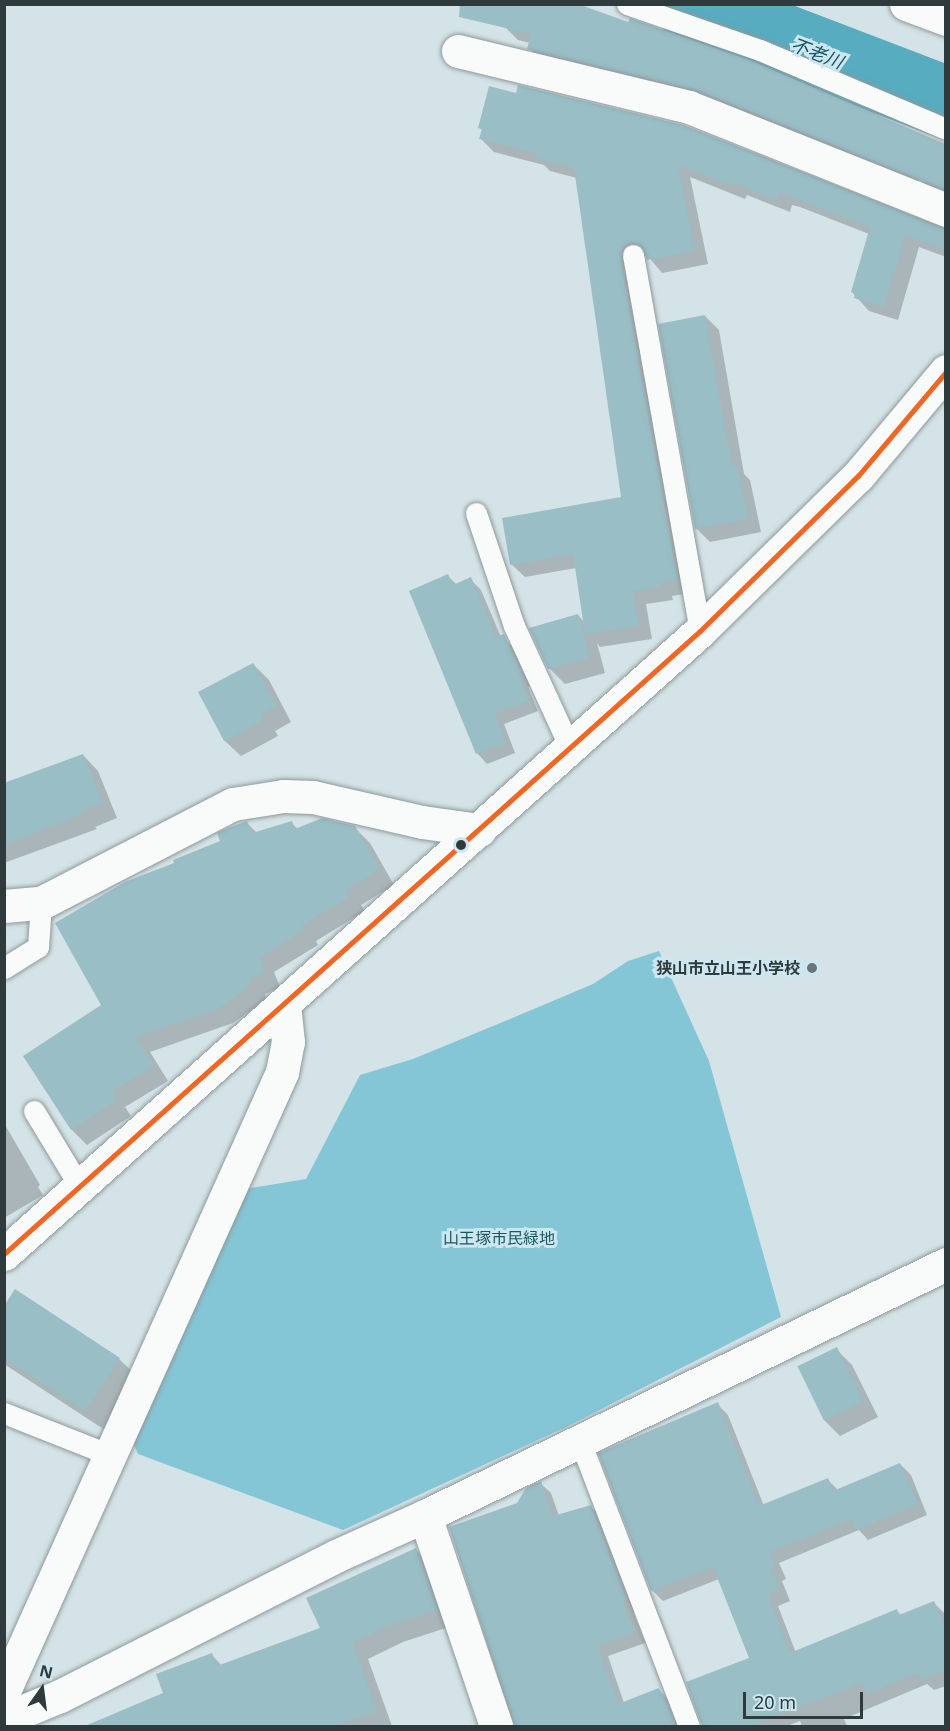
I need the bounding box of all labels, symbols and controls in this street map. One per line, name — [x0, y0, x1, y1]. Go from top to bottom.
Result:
water label: 不老川 — [788, 33, 846, 73]
unlabelled marker — [455, 839, 467, 851]
place label: 狭山市立山王小学校 — [656, 958, 800, 978]
marker: 狭山市立山王小学校 — [805, 961, 819, 975]
park label: 山王塚市民緑地 — [443, 1228, 555, 1248]
north arrow — [12, 1659, 72, 1719]
text: N — [37, 1659, 55, 1684]
scale bar — [746, 1680, 866, 1718]
text: 20 m — [754, 1690, 796, 1714]

